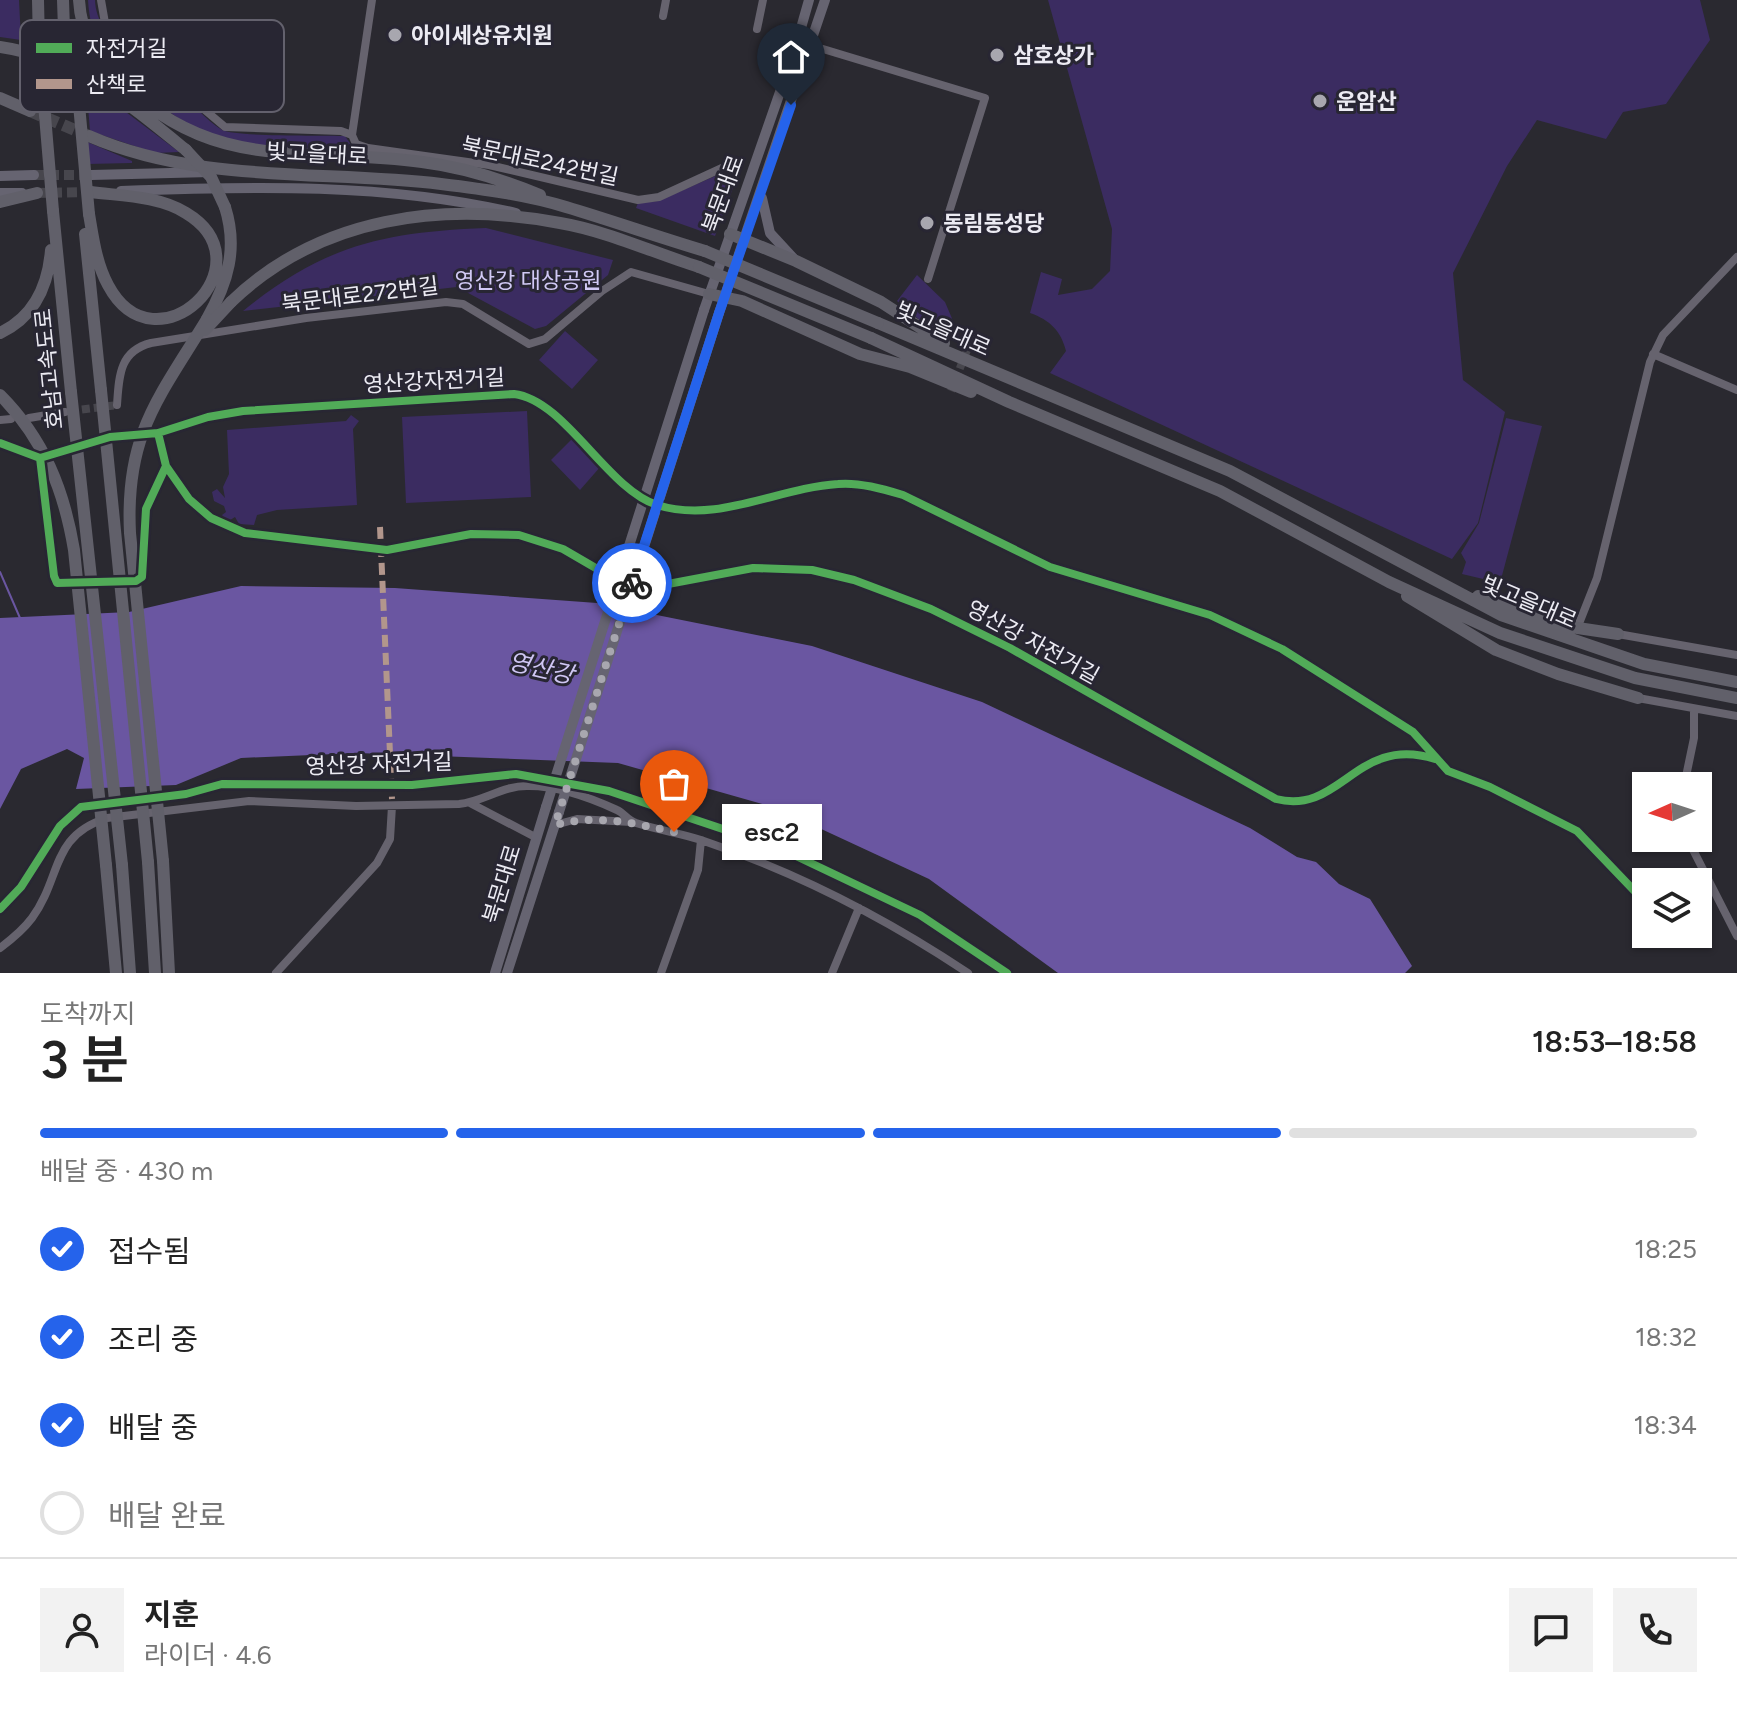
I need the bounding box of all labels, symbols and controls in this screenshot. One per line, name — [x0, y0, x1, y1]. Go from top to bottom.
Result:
legend — [20, 20, 284, 112]
place label: 아이세상유치원 — [411, 22, 553, 49]
pin — [757, 23, 825, 105]
marker: 아이세상유치원 — [386, 26, 404, 44]
text: 자전거길 — [86, 35, 167, 62]
icon: home — [769, 35, 813, 79]
place label: 삼호상가 — [1013, 42, 1094, 69]
marker: 삼호상가 — [988, 46, 1006, 64]
text: 산책로 — [86, 71, 147, 98]
place label: 운암산 — [1336, 88, 1397, 115]
marker: 운암산 — [1311, 92, 1329, 110]
street label: 북문대로242번길 — [459, 131, 621, 191]
street label: 빛고을대로 — [266, 138, 368, 170]
street label: 북문대로 — [696, 151, 750, 237]
place label: 동림동성당 — [943, 210, 1044, 237]
marker: 동림동성당 — [918, 214, 936, 232]
park label: 영산강 대상공원 — [454, 267, 602, 294]
street label: 북문대로272번길 — [280, 272, 440, 318]
street label: 빛고을대로 — [891, 296, 995, 362]
street label: 호남고속도로 — [29, 307, 69, 431]
street label: 영산강자전거길 — [363, 364, 505, 398]
courier — [592, 543, 672, 623]
icon: bike — [610, 561, 654, 605]
street label: 빛고을대로 — [1477, 570, 1581, 634]
street label: 영산강 자전거길 — [962, 595, 1104, 689]
water label: 영산강 — [505, 646, 579, 690]
street label: 영산강 자전거길 — [305, 748, 453, 780]
pin — [640, 750, 708, 832]
icon: bag — [652, 762, 696, 806]
north arrow — [1632, 772, 1712, 852]
map controls — [1632, 772, 1712, 948]
callout: esc2 — [722, 804, 822, 860]
text: esc2 — [744, 816, 800, 848]
street label: 북문대로 — [477, 841, 527, 927]
button: layers — [1632, 868, 1712, 948]
text: 도착까지 — [40, 998, 136, 1030]
text: 18:53–18:58 — [1532, 1023, 1697, 1060]
text: 3 분 — [40, 1029, 129, 1091]
text: 배달 중 · 430 m — [40, 1155, 213, 1187]
icon: check — [40, 1227, 84, 1271]
text: 접수됨 — [108, 1233, 191, 1270]
text: 18:25 — [1634, 1233, 1697, 1265]
icon: check — [40, 1315, 84, 1359]
text: 조리 중 — [108, 1321, 198, 1358]
text: 18:32 — [1635, 1321, 1697, 1353]
icon: check — [40, 1403, 84, 1447]
text: 배달 중 — [108, 1409, 198, 1446]
text: 18:34 — [1633, 1409, 1697, 1441]
text: 배달 완료 — [108, 1497, 226, 1534]
button: person — [40, 1588, 124, 1672]
button: chat — [1509, 1588, 1593, 1672]
button: phone — [1613, 1588, 1697, 1672]
text: 지훈 — [144, 1596, 199, 1633]
text: 라이더 · 4.6 — [144, 1639, 271, 1671]

